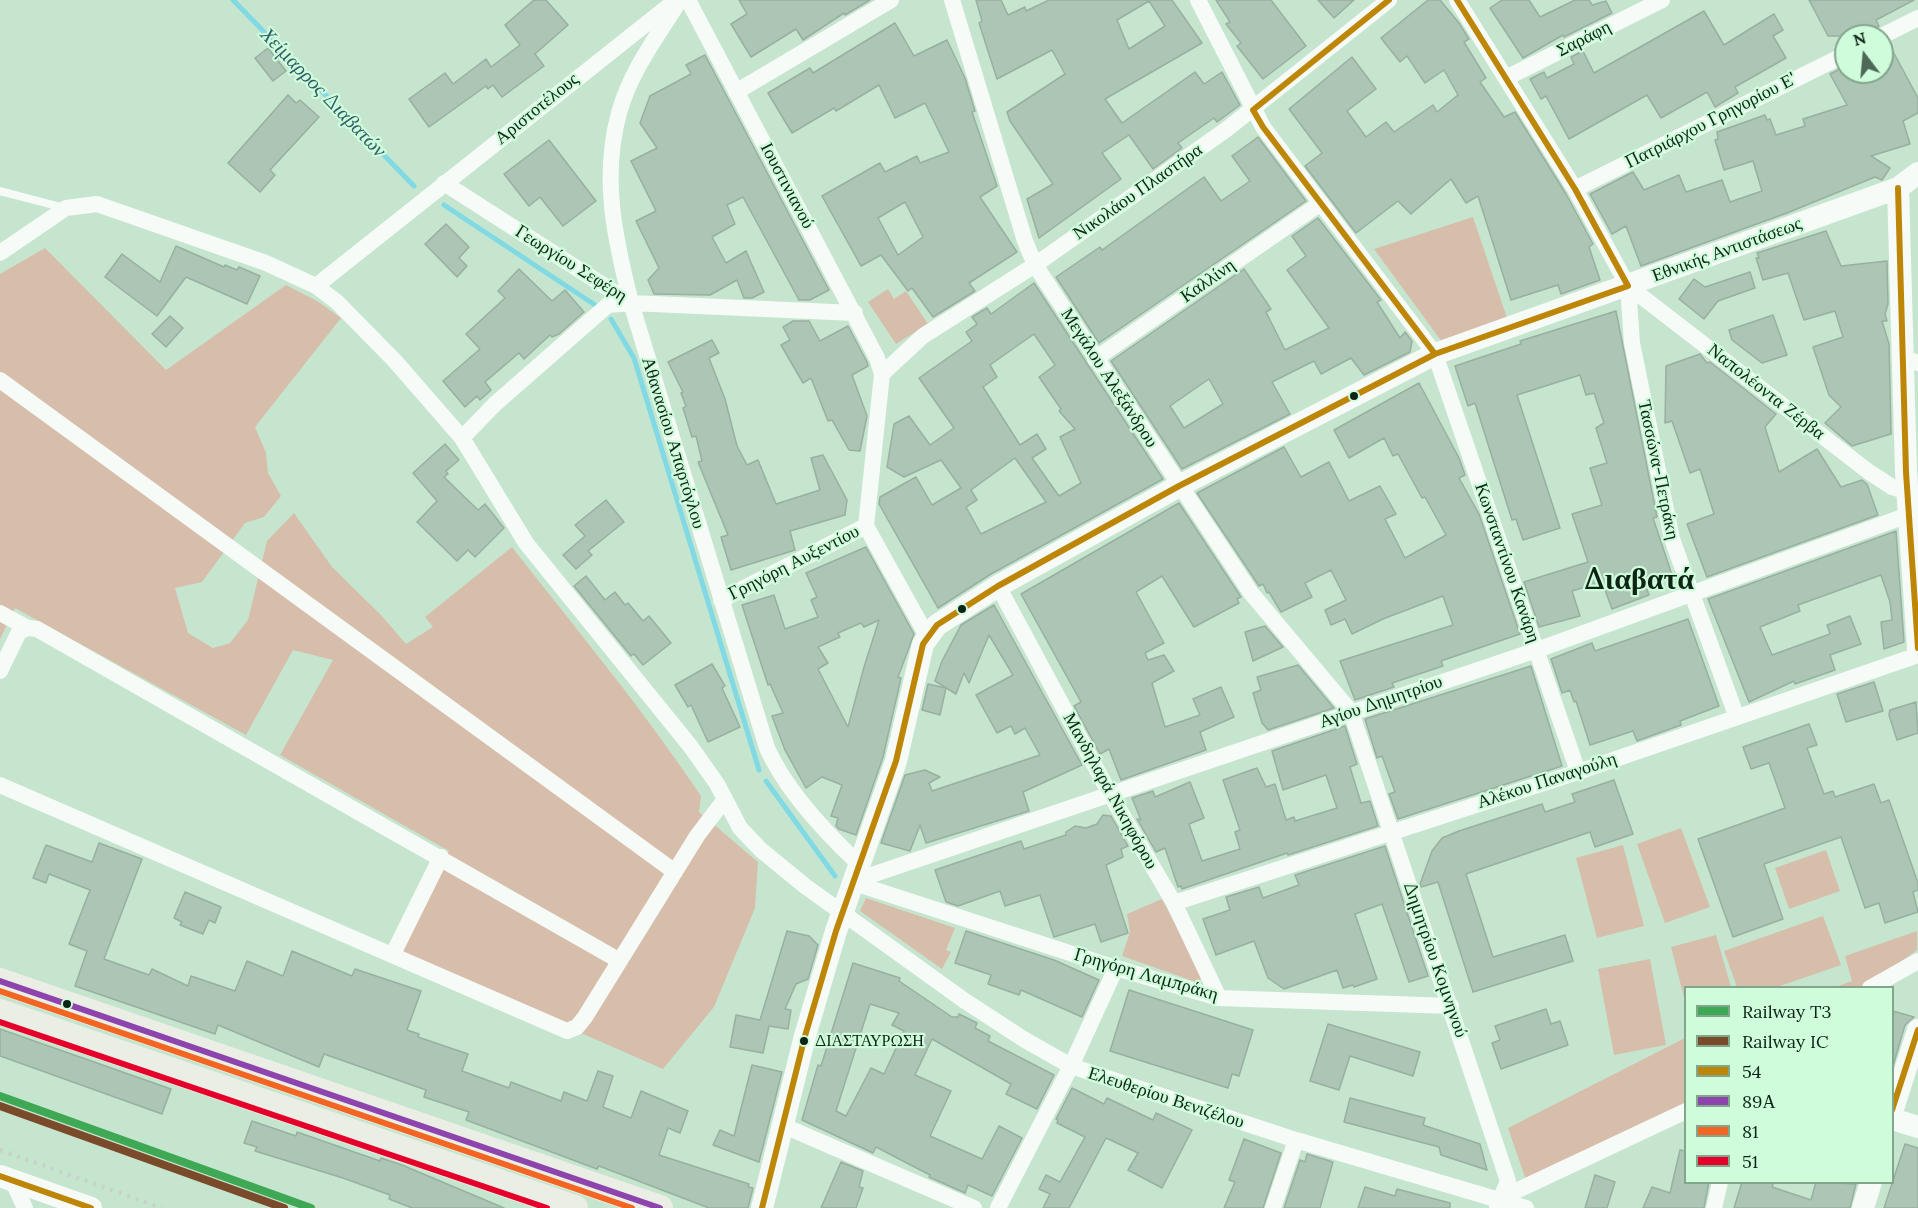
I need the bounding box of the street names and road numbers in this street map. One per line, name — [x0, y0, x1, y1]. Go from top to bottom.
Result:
street label: Σαράφη — [1553, 16, 1615, 62]
street label: Πατριάρχου Γρηγορίου Ε' — [1622, 68, 1800, 174]
street label: Αριστοτέλους — [491, 69, 583, 149]
street label: Ιουστινιανού — [755, 139, 819, 233]
street label: Νικολάου Πλαστήρα — [1069, 139, 1207, 245]
street label: Εθνικής Αντιστάσεως — [1649, 213, 1805, 287]
street label: Γεωργίου Σεφέρη — [511, 221, 631, 307]
street label: Καλλίνη — [1177, 254, 1239, 308]
street label: Μεγάλου Αλεξάνδρου — [1056, 304, 1162, 452]
street label: Ναπολέοντα Ζέρβα — [1703, 340, 1829, 444]
street label: Αθανασίου Απαρτόγλου — [637, 355, 709, 531]
street label: Τασσώνα-Πετράκη — [1633, 398, 1683, 542]
street label: Κωνσταντίνου Κανάρη — [1470, 480, 1544, 646]
street label: Γρηγόρη Αυξεντίου — [725, 521, 863, 605]
street label: Αγίου Δημητρίου — [1317, 671, 1445, 733]
street label: Μανδηλαρά Νικηφόρου — [1058, 709, 1162, 873]
street label: Αλέκου Παναγούλη — [1475, 748, 1619, 814]
street label: Δημητρίου Κομνηνού — [1398, 880, 1472, 1040]
street label: Γρηγόρη Λαμπράκη — [1071, 944, 1221, 1006]
street label: Ελευθερίου Βενιζέλου — [1085, 1063, 1247, 1133]

